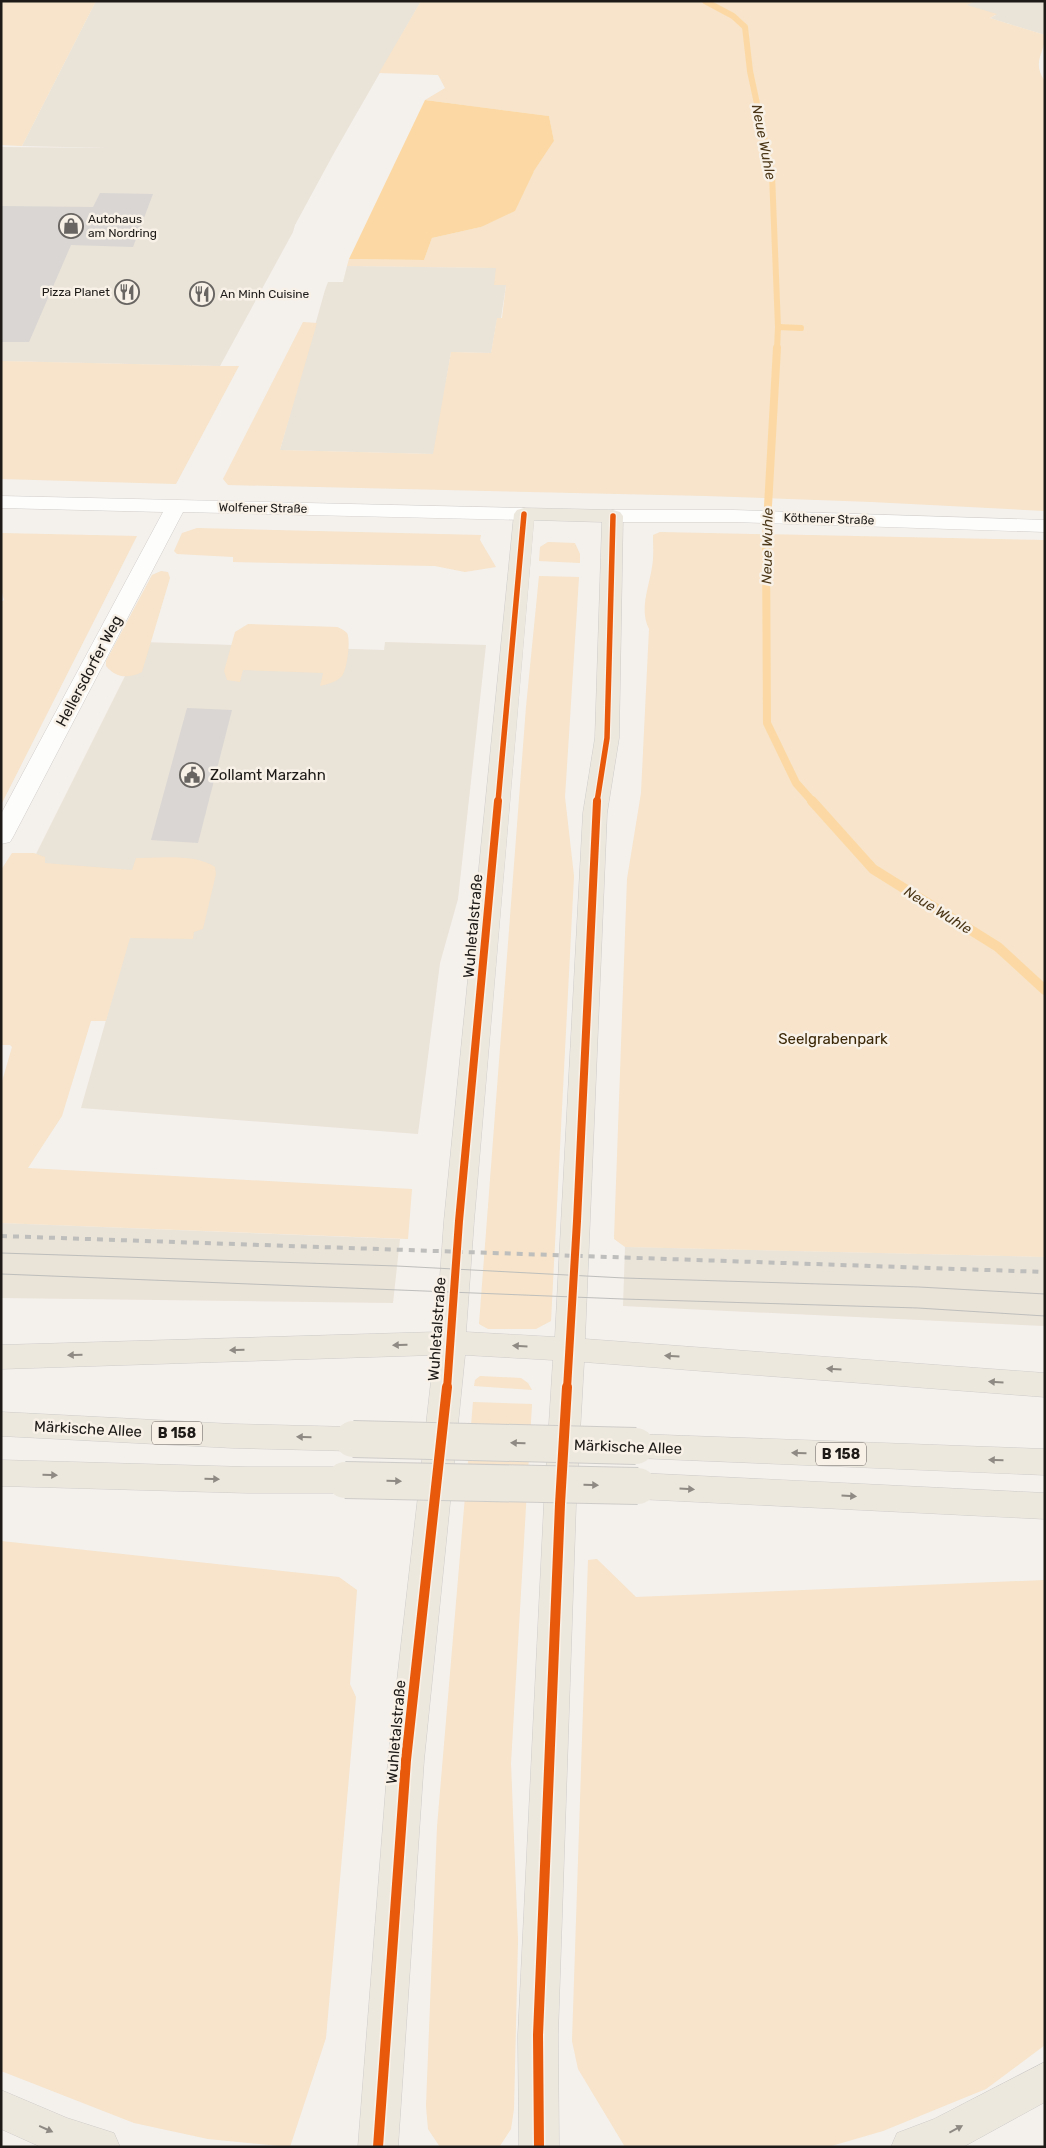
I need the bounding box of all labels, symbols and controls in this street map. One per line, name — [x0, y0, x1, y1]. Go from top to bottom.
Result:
water label: Neue Wuhle — [748, 103, 779, 181]
place label: Autohaus am Nordring — [88, 212, 157, 240]
shop icon: Autohaus am Nordring — [58, 213, 84, 239]
restaurant icon: Pizza Planet — [114, 279, 140, 305]
restaurant icon: An Minh Cuisine — [189, 281, 215, 307]
place label: Pizza Planet — [42, 285, 110, 299]
place label: An Minh Cuisine — [220, 287, 310, 301]
street label: Wolfener Straße — [219, 500, 308, 516]
water label: Neue Wuhle — [758, 507, 777, 584]
street label: Köthener Straße — [783, 510, 875, 528]
street label: Hellersdorfer Weg — [52, 612, 126, 730]
public building icon: Zollamt Marzahn — [179, 762, 205, 788]
place label: Zollamt Marzahn — [210, 766, 326, 784]
street label: Wuhletalstraße — [459, 873, 487, 979]
water label: Neue Wuhle — [901, 883, 975, 938]
park label: Seelgrabenpark — [778, 1030, 888, 1048]
street label: Wuhletalstraße — [424, 1276, 450, 1382]
one-way arrow — [392, 1341, 408, 1349]
one-way arrow — [511, 1342, 527, 1350]
one-way arrow — [229, 1346, 245, 1354]
one-way arrow — [67, 1351, 83, 1359]
one-way arrow — [664, 1352, 680, 1360]
one-way arrow — [826, 1365, 842, 1373]
one-way arrow — [988, 1377, 1004, 1385]
street label: Märkische Allee — [34, 1417, 142, 1441]
road number: B 158 — [152, 1422, 202, 1445]
one-way arrow — [296, 1433, 312, 1441]
street label: Märkische Allee — [574, 1436, 682, 1458]
one-way arrow — [509, 1439, 525, 1447]
road number: B 158 — [816, 1442, 866, 1466]
one-way arrow — [790, 1448, 806, 1456]
one-way arrow — [988, 1456, 1004, 1464]
one-way arrow — [42, 1471, 58, 1479]
one-way arrow — [205, 1475, 221, 1483]
one-way arrow — [386, 1477, 402, 1485]
one-way arrow — [583, 1481, 599, 1489]
one-way arrow — [679, 1485, 695, 1493]
one-way arrow — [842, 1493, 858, 1501]
street label: Wuhletalstraße — [382, 1679, 410, 1785]
one-way arrow — [39, 2125, 53, 2133]
one-way arrow — [949, 2125, 963, 2133]

